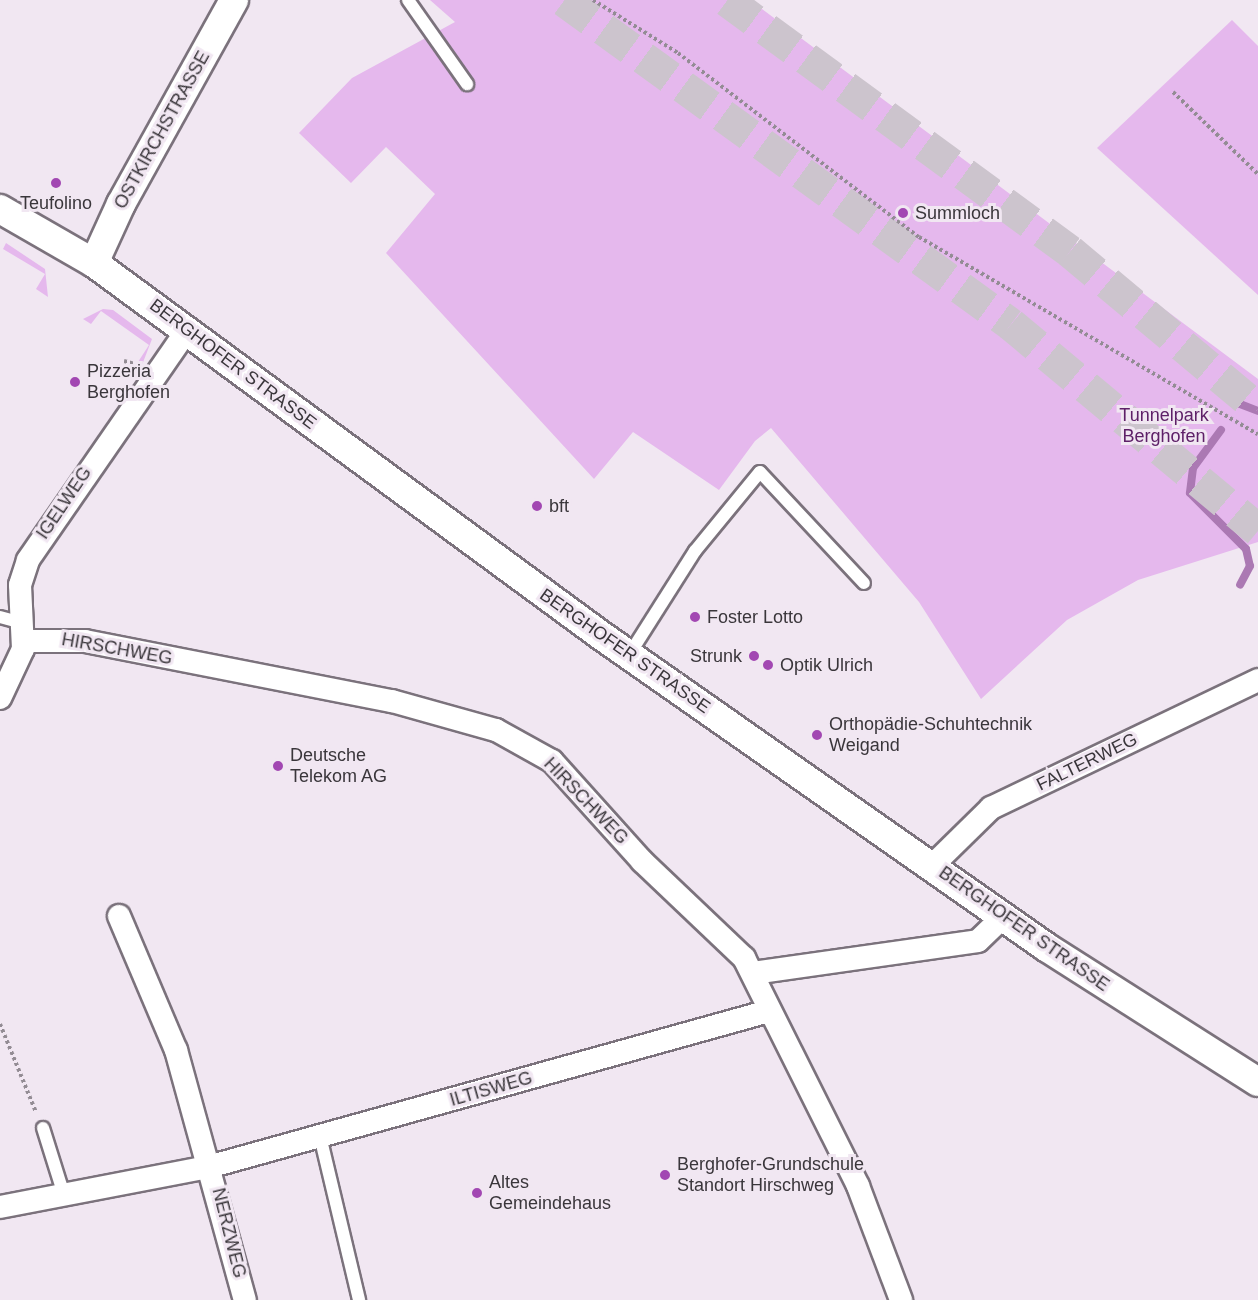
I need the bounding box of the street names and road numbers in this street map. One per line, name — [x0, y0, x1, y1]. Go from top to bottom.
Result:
street label: OSTKIRCHSTRASSE — [110, 47, 214, 213]
street label: BERGHOFER STRASSE — [145, 294, 321, 434]
street label: IGELWEG — [32, 463, 96, 543]
street label: BERGHOFER STRASSE — [536, 584, 714, 718]
street label: HIRSCHWEG — [60, 629, 174, 669]
street label: FALTERWEG — [1033, 728, 1141, 796]
street label: HIRSCHWEG — [539, 753, 633, 849]
street label: BERGHOFER STRASSE — [935, 862, 1113, 996]
street label: ILTISWEG — [447, 1067, 535, 1111]
street label: NERZWEG — [207, 1186, 251, 1280]

